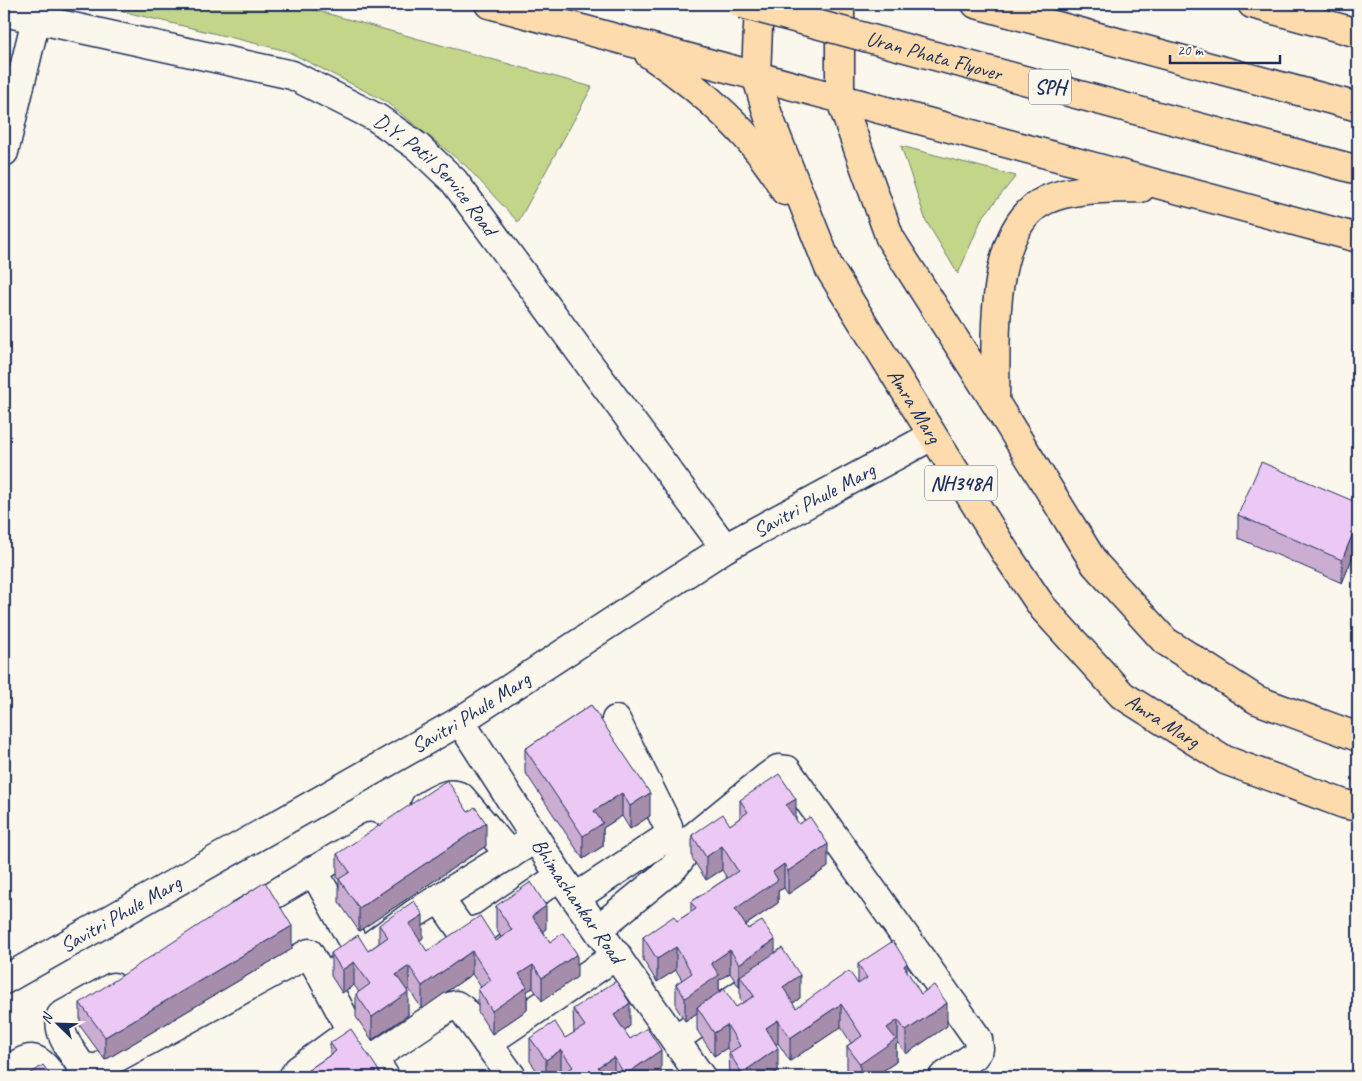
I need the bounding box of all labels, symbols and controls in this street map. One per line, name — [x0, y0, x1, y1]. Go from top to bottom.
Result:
street label: Uran Phata Flyover — [863, 25, 1006, 87]
scale bar — [1170, 32, 1280, 64]
text: 20 m — [1177, 41, 1204, 60]
road number: SPH — [1029, 70, 1071, 104]
street label: D.Y. Patil Service Road — [369, 107, 504, 243]
street label: Amra Marg — [882, 364, 948, 449]
street label: Savitri Phule Marg — [748, 456, 881, 543]
road number: NH348A — [925, 466, 997, 500]
street label: Savitri Phule Marg — [407, 665, 536, 759]
street label: Amra Marg — [1121, 688, 1206, 755]
street label: Bhimashankar Road — [526, 833, 632, 971]
street label: Savitri Phule Marg — [55, 868, 187, 958]
north arrow — [32, 998, 82, 1048]
text: N — [37, 1010, 57, 1026]

